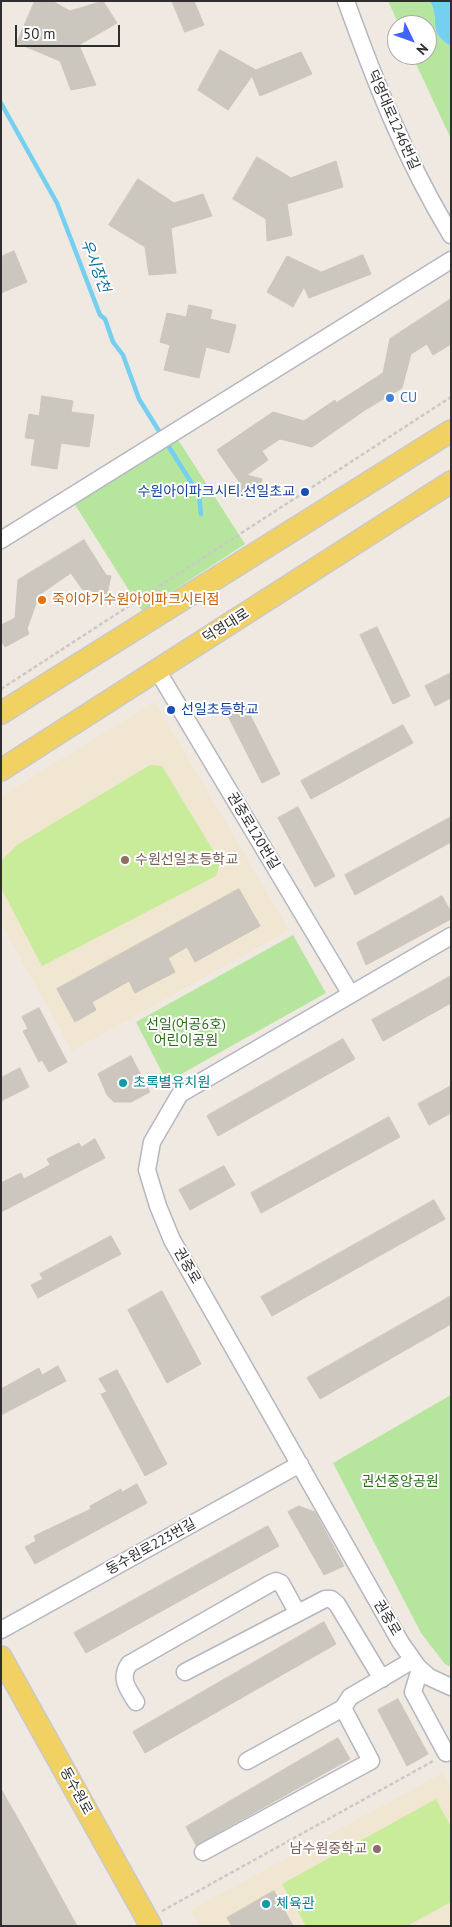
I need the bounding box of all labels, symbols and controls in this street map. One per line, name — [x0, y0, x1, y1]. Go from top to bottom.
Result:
scale bar — [18, 15, 122, 47]
north arrow — [387, 15, 437, 65]
text: 50 m — [23, 24, 56, 43]
text: N — [413, 40, 432, 59]
street label: 덕영대로1246번길 — [363, 67, 423, 173]
water label: 우시장천 — [77, 237, 113, 295]
place label: CU — [400, 390, 417, 406]
marker: CU — [384, 392, 396, 404]
place label: 수원아이파크시티.선일초교 — [137, 484, 295, 500]
marker: 수원아이파크시티.선일초교 — [299, 486, 311, 498]
place label: 죽이야기수원아이파크시티점 — [52, 592, 219, 608]
marker: 죽이야기수원아이파크시티점 — [36, 594, 48, 606]
street label: 덕영대로 — [200, 605, 252, 647]
place label: 선일초등학교 — [181, 702, 258, 718]
marker: 선일초등학교 — [165, 704, 177, 716]
street label: 권중로120번길 — [223, 789, 283, 873]
place label: 수원선일초등학교 — [135, 852, 238, 868]
marker: 수원선일초등학교 — [119, 854, 131, 866]
park label: 선일(어공6호) 어린이공원 — [146, 1017, 226, 1050]
place label: 초록별유치원 — [133, 1075, 210, 1091]
marker: 초록별유치원 — [117, 1077, 129, 1089]
street label: 권중로 — [170, 1245, 204, 1287]
park label: 권선중앙공원 — [361, 1474, 439, 1490]
street label: 동수원로223번길 — [103, 1515, 199, 1579]
street label: 권중로 — [370, 1597, 404, 1639]
street label: 동수원로 — [56, 1764, 96, 1818]
place label: 남수원중학교 — [290, 1841, 367, 1857]
marker: 남수원중학교 — [371, 1843, 383, 1855]
place label: 체육관 — [276, 1896, 315, 1912]
marker: 체육관 — [260, 1898, 272, 1910]

